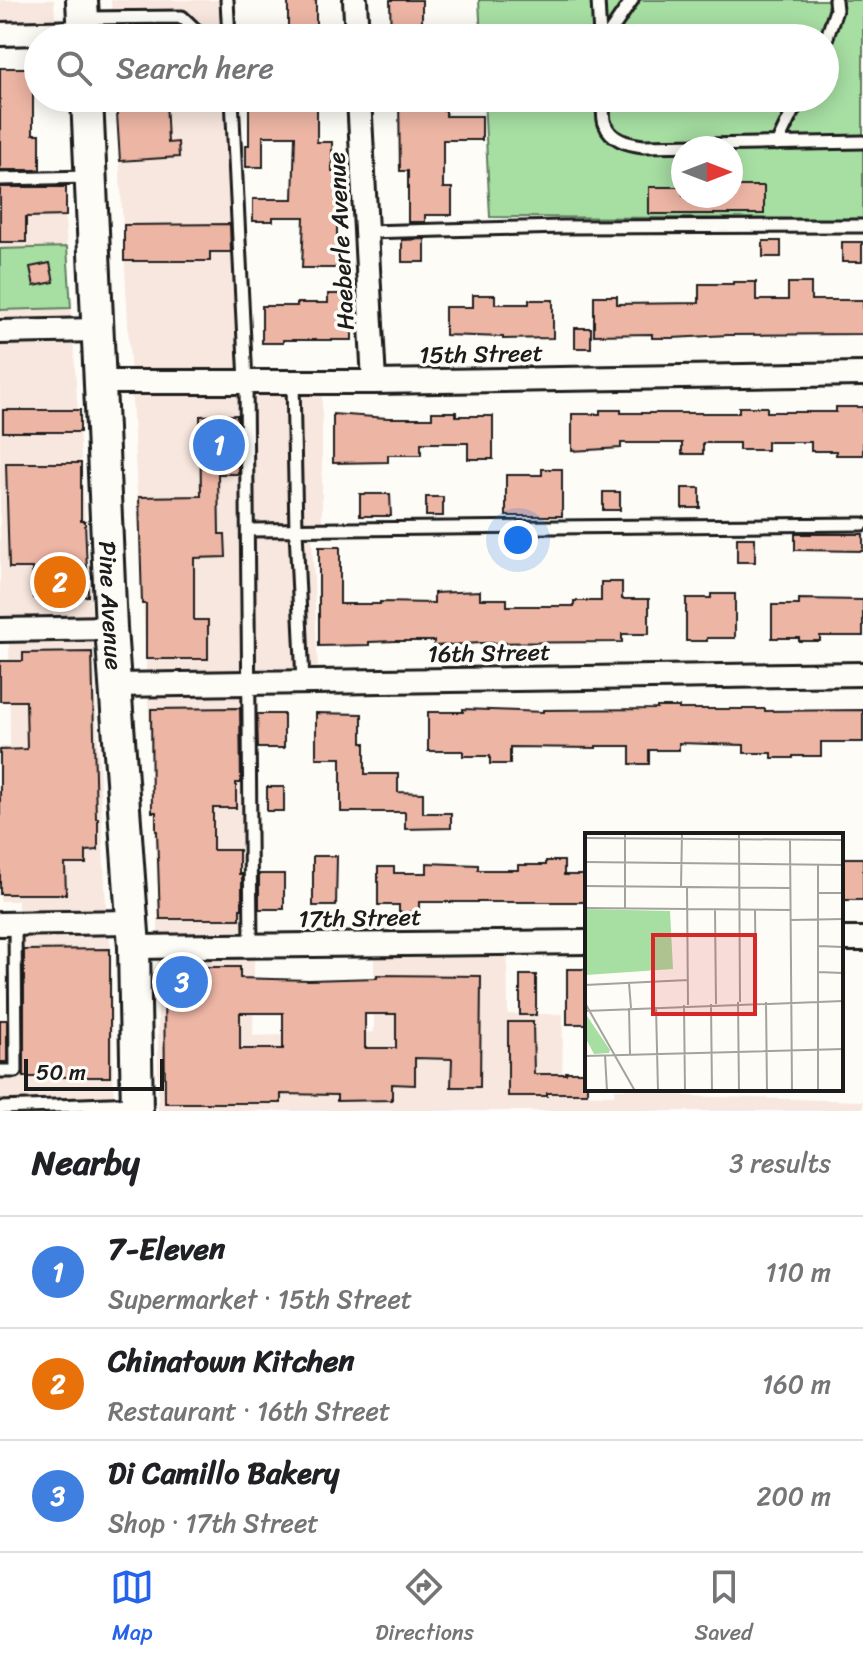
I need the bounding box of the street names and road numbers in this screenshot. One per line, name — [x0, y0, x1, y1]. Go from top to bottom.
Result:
street label: Haeberle Avenue — [315, 151, 367, 331]
street label: 15th Street — [419, 332, 543, 376]
street label: Pine Avenue — [86, 540, 135, 672]
street label: 16th Street — [427, 631, 551, 675]
street label: 17th Street — [298, 896, 422, 940]

